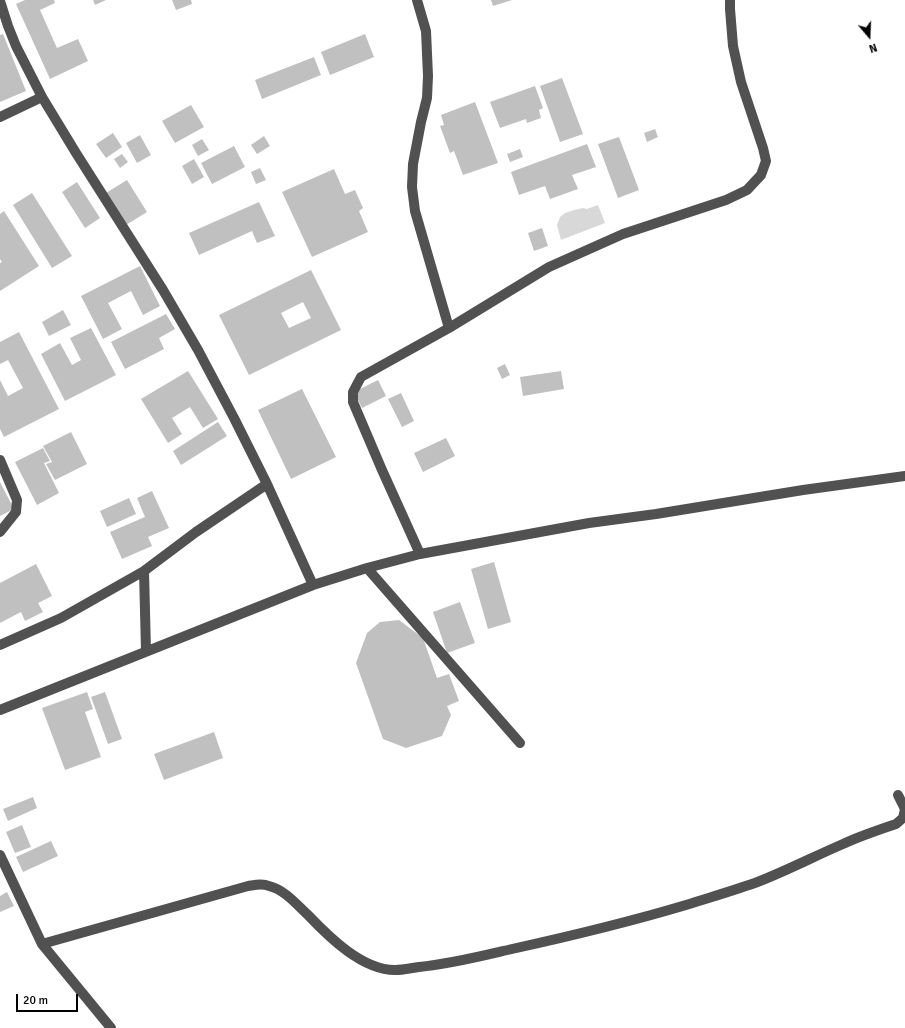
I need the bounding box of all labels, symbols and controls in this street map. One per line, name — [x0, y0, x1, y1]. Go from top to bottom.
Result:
north arrow — [849, 16, 889, 56]
text: N — [867, 40, 879, 55]
scale bar — [18, 986, 80, 1012]
text: 20 m — [23, 993, 48, 1008]

